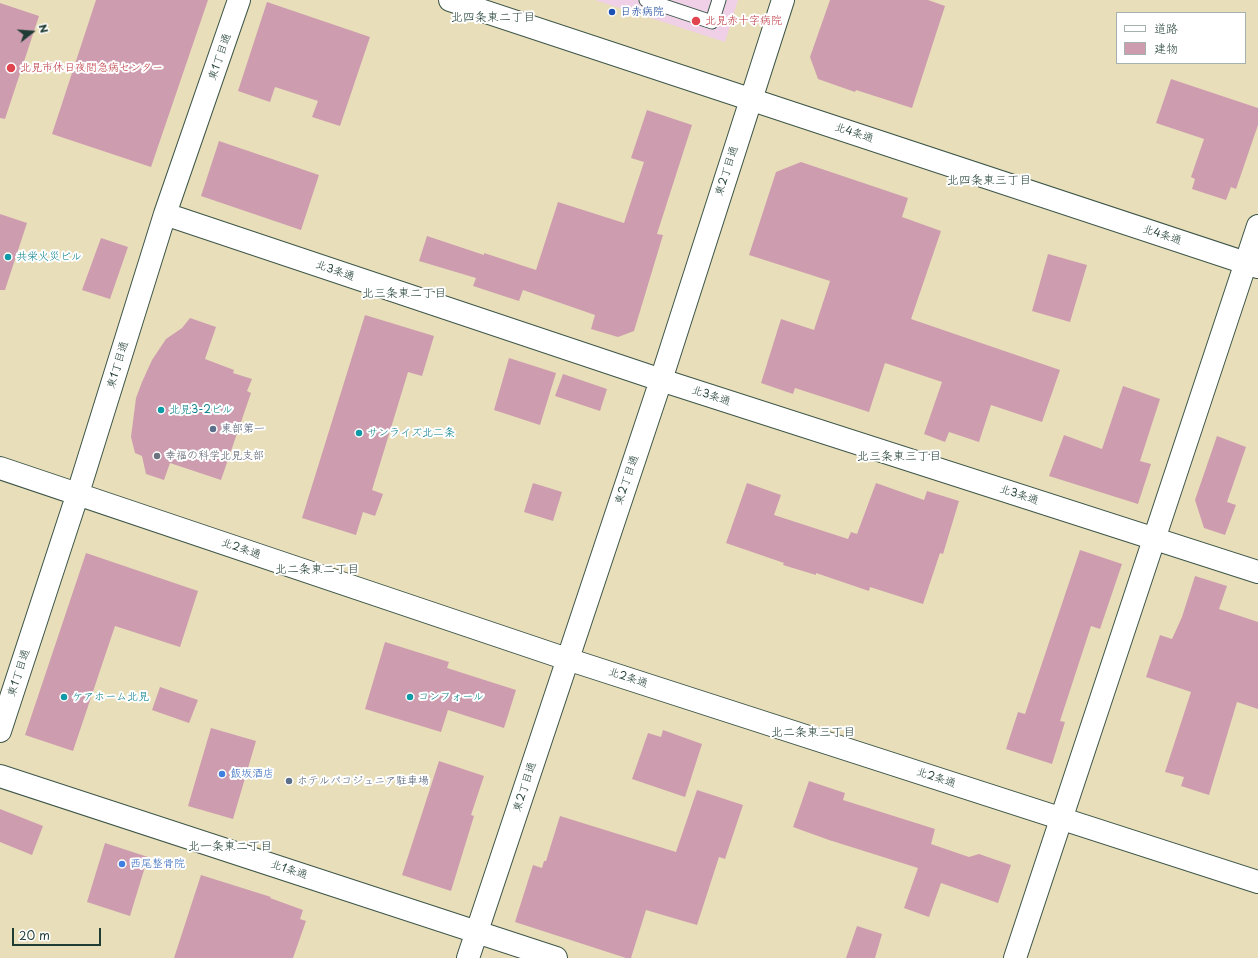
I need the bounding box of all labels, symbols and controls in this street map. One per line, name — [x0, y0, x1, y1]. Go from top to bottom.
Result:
place label: 日赤病院 — [620, 5, 664, 19]
marker: 日赤病院 — [607, 7, 617, 17]
district label: 北四条東二丁目 — [451, 11, 535, 25]
north arrow — [12, 12, 52, 52]
legend — [1116, 12, 1246, 64]
place label: 北見赤十字病院 — [705, 14, 782, 28]
marker: 北見赤十字病院 — [690, 15, 702, 27]
text: 道路 — [1154, 19, 1178, 37]
text: N — [35, 22, 53, 35]
street label: 東1丁目通 — [206, 32, 234, 82]
text: 建物 — [1154, 39, 1178, 57]
place label: 北見市休日夜間急病センター — [20, 61, 163, 75]
marker: 北見市休日夜間急病センター — [5, 62, 17, 74]
street label: 北4条通 — [833, 121, 875, 145]
street label: 東2丁目通 — [713, 144, 741, 198]
district label: 北四条東三丁目 — [947, 174, 1031, 188]
street label: 北4条通 — [1141, 223, 1183, 247]
place label: 共栄火災ビル — [16, 250, 82, 264]
marker: 共栄火災ビル — [3, 252, 13, 262]
street label: 北3条通 — [314, 258, 356, 284]
district label: 北三条東二丁目 — [362, 287, 446, 301]
street label: 東1丁目通 — [105, 340, 131, 390]
street label: 北3条通 — [690, 384, 732, 408]
place label: 北見3-2ビル — [169, 403, 233, 417]
marker: 北見3-2ビル — [156, 405, 166, 415]
place label: 東部第一 — [221, 422, 265, 436]
marker: 東部第一 — [208, 424, 218, 434]
place label: サンライズ北二条 — [367, 426, 455, 440]
marker: サンライズ北二条 — [354, 428, 364, 438]
place label: 幸福の科学北見支部 — [165, 449, 264, 463]
district label: 北三条東三丁目 — [857, 450, 941, 464]
marker: 幸福の科学北見支部 — [152, 451, 162, 461]
street label: 東2丁目通 — [612, 453, 642, 507]
street label: 北3条通 — [998, 483, 1040, 507]
street label: 北2条通 — [220, 536, 262, 562]
district label: 北二条東二丁目 — [275, 563, 359, 577]
street label: 東1丁目通 — [5, 648, 33, 698]
street label: 北2条通 — [607, 665, 649, 691]
place label: ケアホーム北見 — [72, 690, 149, 704]
place label: コンフォール — [418, 690, 484, 704]
marker: ケアホーム北見 — [59, 692, 69, 702]
marker: コンフォール — [405, 692, 415, 702]
district label: 北二条東三丁目 — [771, 726, 855, 740]
street label: 東2丁目通 — [511, 760, 539, 814]
street label: 北2条通 — [915, 765, 957, 791]
place label: 飯坂酒店 — [230, 767, 274, 781]
marker: 飯坂酒店 — [217, 769, 227, 779]
place label: ホテルパコジュニア駐車場 — [297, 774, 429, 788]
marker: ホテルパコジュニア駐車場 — [284, 776, 294, 786]
district label: 北一条東二丁目 — [188, 840, 272, 854]
place label: 西尾整骨院 — [130, 857, 185, 871]
street label: 北1条通 — [269, 858, 309, 882]
marker: 西尾整骨院 — [117, 859, 127, 869]
scale bar — [14, 920, 103, 946]
text: 20 m — [19, 926, 50, 944]

